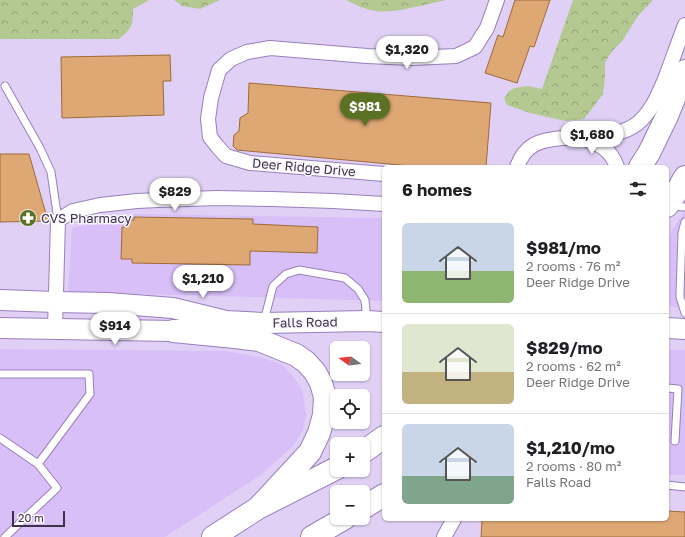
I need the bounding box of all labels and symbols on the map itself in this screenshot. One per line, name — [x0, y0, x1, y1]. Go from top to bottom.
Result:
pin: $1,320 — [374, 36, 440, 70]
pin: $981 — [341, 93, 389, 127]
pin: $1,680 — [559, 121, 625, 155]
street label: Deer Ridge Drive — [252, 155, 356, 179]
pin: $829 — [151, 178, 199, 212]
pharmacy icon: CVS Pharmacy — [18, 208, 38, 228]
place label: CVS Pharmacy — [41, 210, 132, 226]
pin: $1,210 — [170, 265, 236, 299]
pin: $914 — [91, 312, 139, 346]
street label: Falls Road — [272, 313, 338, 331]
north arrow — [330, 341, 370, 381]
scale bar — [12, 509, 65, 528]

